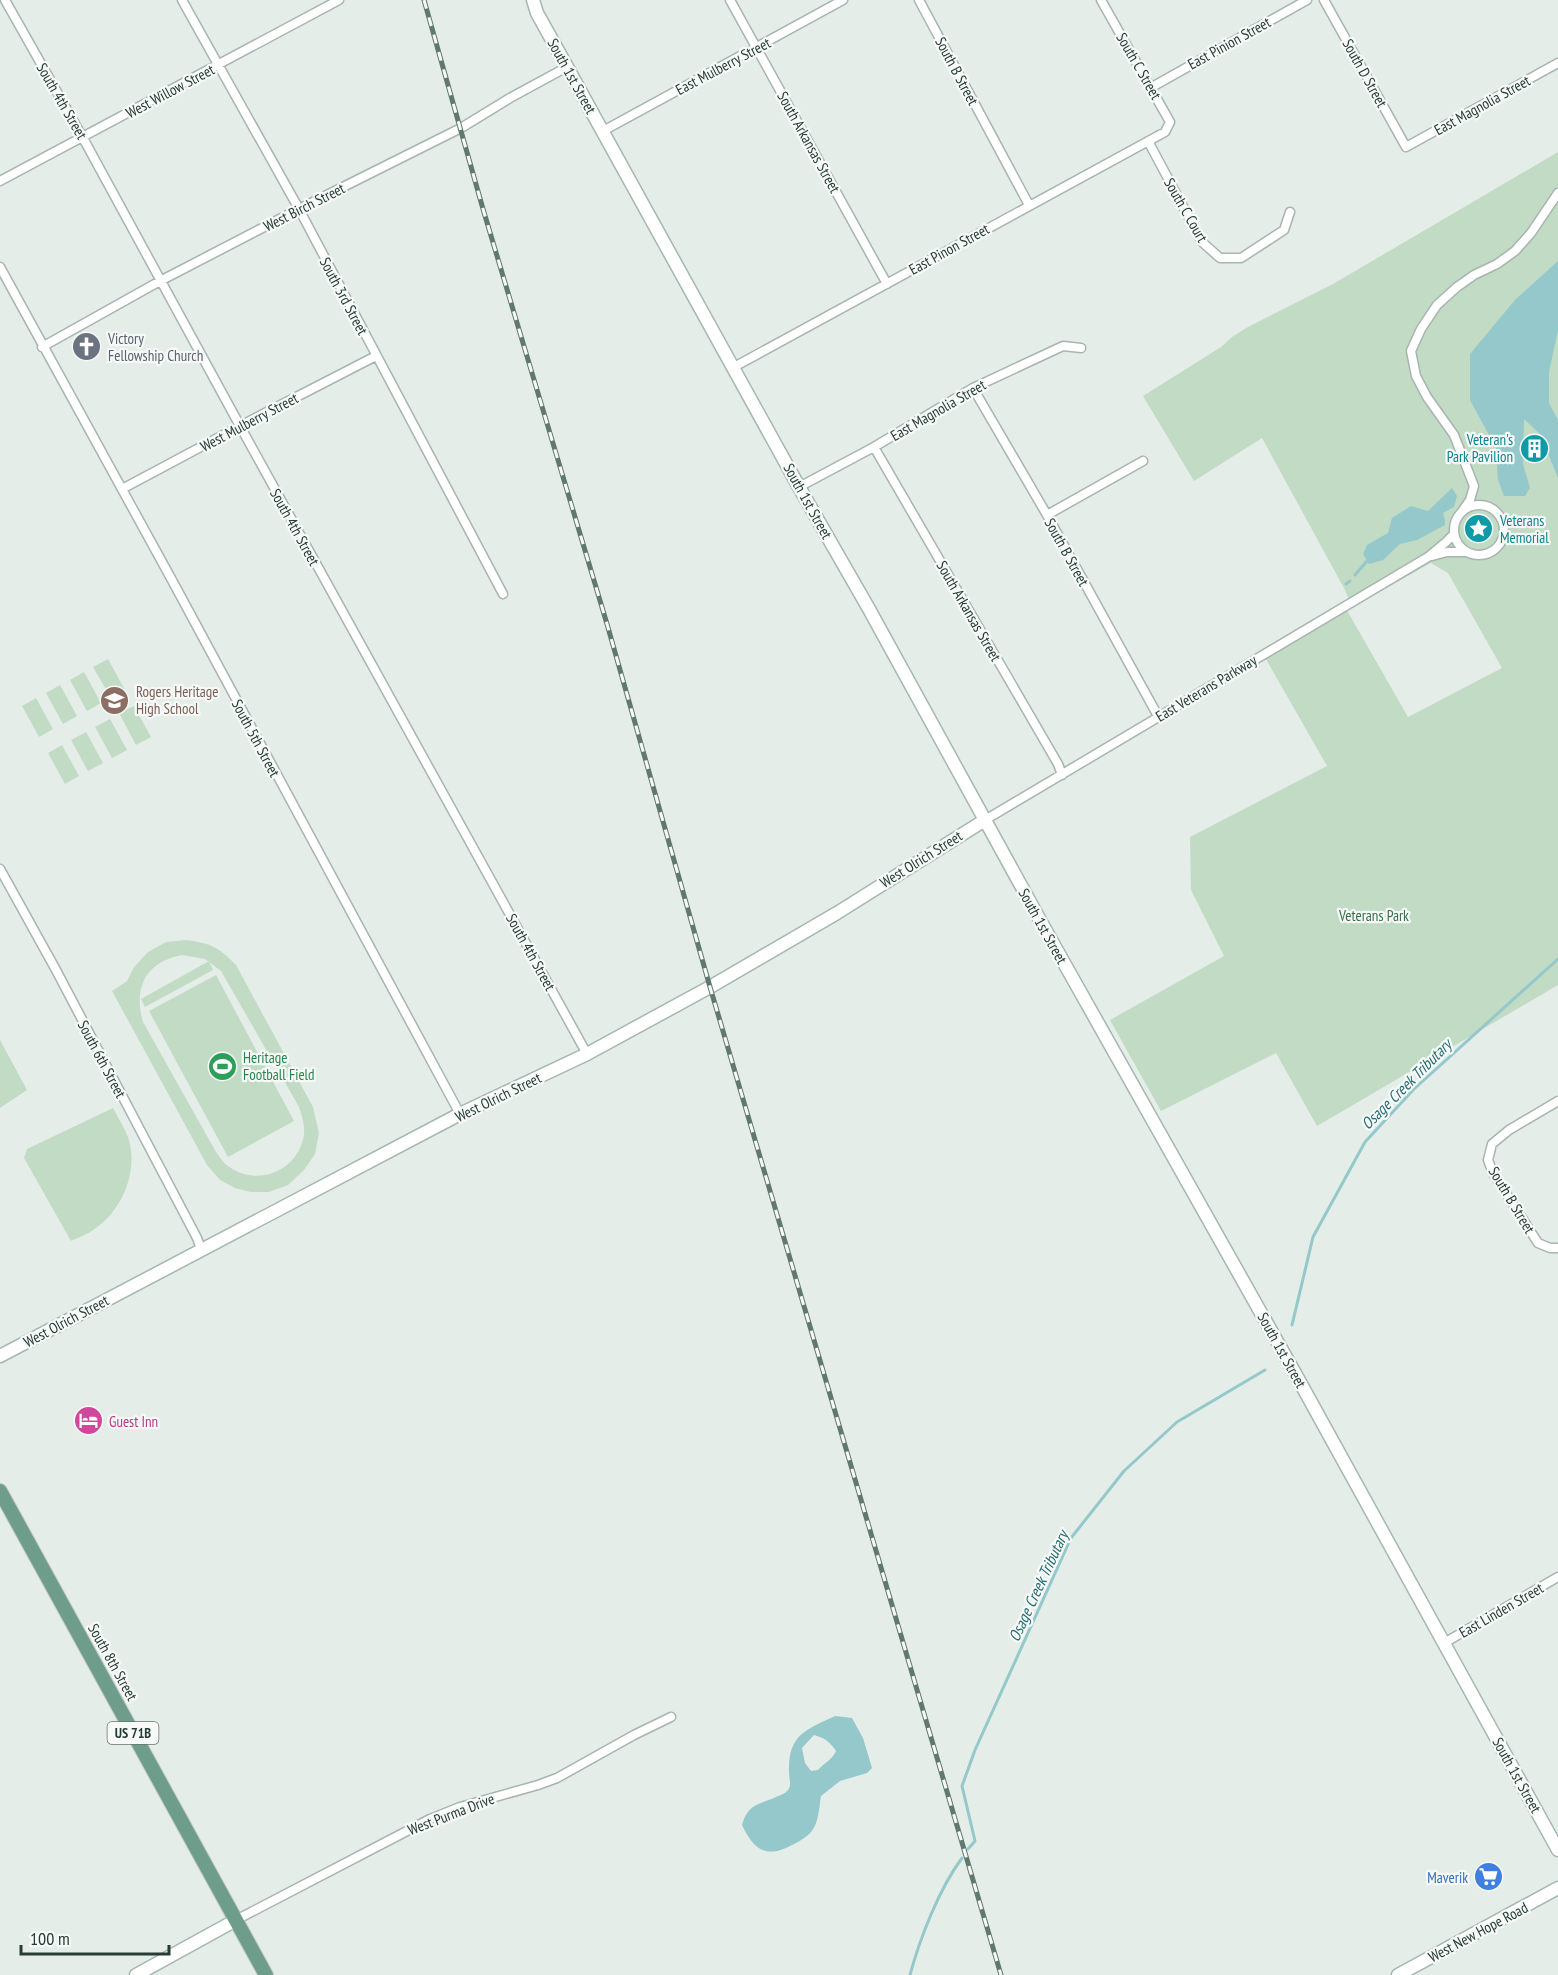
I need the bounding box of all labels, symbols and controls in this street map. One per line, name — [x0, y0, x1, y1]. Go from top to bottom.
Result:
street label: East Pinion Street — [1184, 12, 1274, 74]
street label: South C Street — [1112, 29, 1166, 103]
street label: East Mulberry Street — [672, 33, 774, 99]
street label: South B Street — [931, 34, 983, 108]
street label: South 1st Street — [543, 35, 601, 117]
street label: South D Street — [1338, 35, 1392, 111]
street label: South 4th Street — [33, 59, 91, 143]
street label: West Willow Street — [123, 60, 217, 122]
street label: East Magnolia Street — [1431, 71, 1533, 139]
street label: South Arkansas Street — [773, 88, 845, 196]
street label: South C Court — [1160, 175, 1212, 245]
street label: West Birch Street — [260, 178, 348, 236]
street label: East Pinon Street — [906, 219, 992, 279]
street label: South 3rd Street — [316, 254, 372, 338]
place label: Victory Fellowship Church — [107, 329, 203, 365]
church icon: Victory Fellowship Church — [71, 331, 103, 363]
street label: East Magnolia Street — [887, 375, 989, 445]
street label: West Mulberry Street — [197, 388, 301, 456]
place label: Veteran's Park Pavilion — [1447, 430, 1513, 466]
building icon: Veteran's Park Pavilion — [1518, 432, 1550, 464]
street label: South 1st Street — [779, 460, 837, 542]
street label: South 4th Street — [266, 485, 324, 569]
place label: Veterans Memorial — [1499, 511, 1549, 547]
place icon: Veterans Memorial — [1463, 513, 1495, 545]
street label: South B Street — [1041, 515, 1093, 589]
street label: South Arkansas Street — [933, 557, 1005, 665]
street label: East Veterans Parkway — [1152, 650, 1260, 726]
place label: Rogers Heritage High School — [136, 682, 219, 718]
school or university icon: Rogers Heritage High School — [99, 684, 131, 716]
street label: South 5th Street — [228, 696, 284, 780]
street label: West Olrich Street — [876, 826, 966, 892]
street label: South 1st Street — [1014, 885, 1072, 967]
park label: Veterans Park — [1338, 906, 1409, 925]
street label: South 4th Street — [502, 910, 560, 994]
street label: South 6th Street — [74, 1017, 130, 1101]
water label: Osage Creek Tributary — [1357, 1033, 1457, 1133]
place label: Heritage Football Field — [243, 1048, 315, 1084]
sports icon: Heritage Football Field — [206, 1050, 238, 1082]
street label: West Olrich Street — [452, 1068, 544, 1126]
street label: South B Street — [1485, 1163, 1539, 1237]
street label: West Olrich Street — [20, 1291, 112, 1351]
street label: South 1st Street — [1253, 1309, 1311, 1391]
hotel icon: Guest Inn — [72, 1405, 104, 1437]
place label: Guest Inn — [109, 1412, 158, 1431]
water label: Osage Creek Tributary — [1004, 1526, 1073, 1644]
street label: East Linden Street — [1455, 1578, 1547, 1642]
street label: South 8th Street — [84, 1620, 142, 1704]
road number: US 71B — [108, 1722, 158, 1744]
street label: South 1st Street — [1488, 1734, 1546, 1816]
street label: West Purma Drive — [405, 1789, 497, 1839]
supermarket icon: Maverik — [1473, 1861, 1505, 1893]
place label: Maverik — [1427, 1868, 1468, 1887]
street label: West New Hope Road — [1425, 1898, 1531, 1966]
scale bar — [21, 1918, 170, 1956]
text: 100 m — [30, 1927, 70, 1950]

